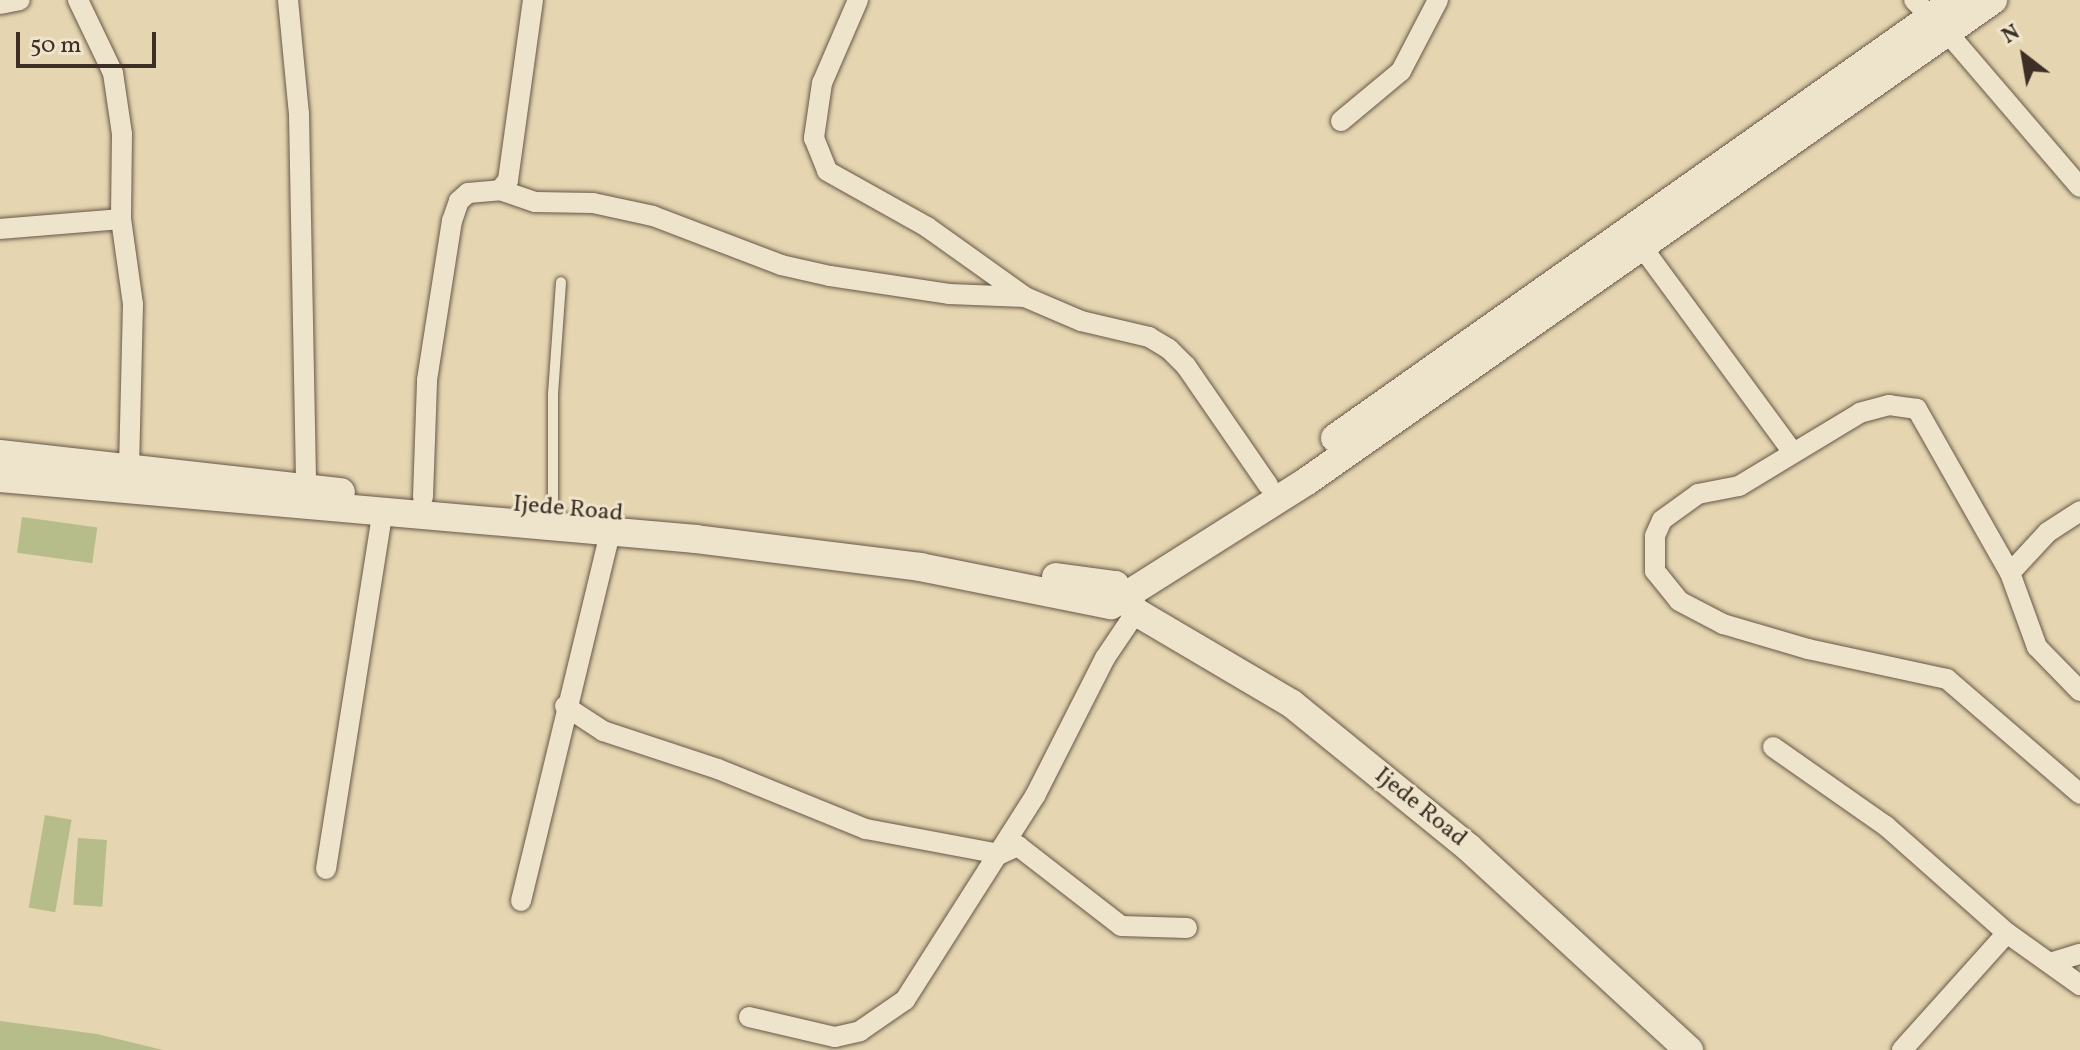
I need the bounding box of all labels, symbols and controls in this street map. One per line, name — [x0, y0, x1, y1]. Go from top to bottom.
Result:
scale bar — [20, 16, 160, 66]
north arrow — [1984, 16, 2064, 96]
text: N — [1997, 18, 2026, 52]
text: 50 m — [30, 29, 82, 63]
street label: Ijede Road — [512, 491, 624, 529]
street label: Ijede Road — [1368, 762, 1472, 854]

